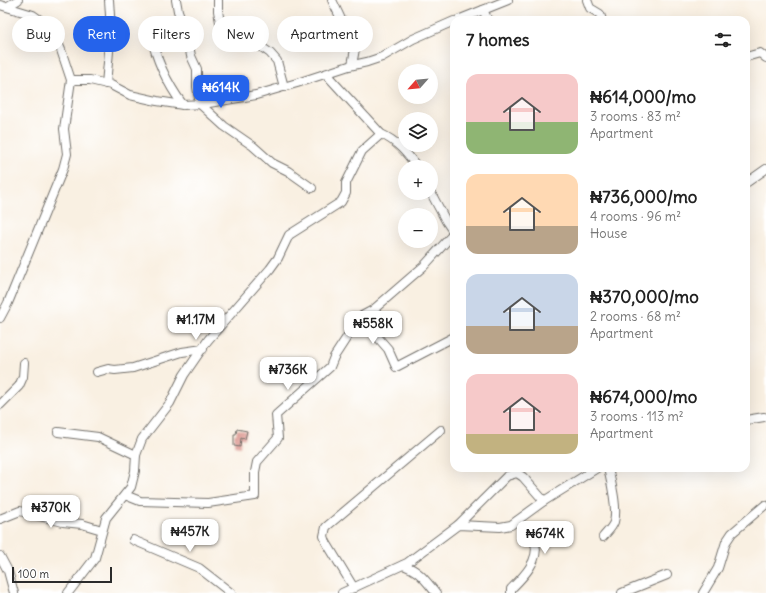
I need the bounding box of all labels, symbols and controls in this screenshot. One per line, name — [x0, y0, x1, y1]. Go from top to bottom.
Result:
chip: Buy — [12, 16, 65, 52]
chip: Rent — [73, 16, 130, 52]
chip: Filters — [138, 16, 204, 52]
chip: New — [212, 16, 269, 52]
chip: Apartment — [277, 16, 373, 52]
text: 7 homes — [466, 29, 530, 51]
icon: filters — [712, 29, 734, 51]
north arrow — [398, 64, 438, 104]
map controls — [398, 64, 438, 248]
pin: ₦614K — [193, 75, 249, 109]
text: ₦614K — [202, 79, 240, 96]
text: ₦614,000/mo — [590, 86, 696, 108]
icon: home — [498, 90, 546, 138]
text: 3 rooms · 83 m² — [590, 108, 681, 125]
button: layers — [398, 112, 438, 152]
text: Apartment — [590, 125, 653, 142]
button: + — [398, 160, 438, 200]
text: ₦736,000/mo — [590, 186, 697, 208]
icon: home — [498, 190, 546, 238]
button: − — [398, 208, 438, 248]
text: 4 rooms · 96 m² — [590, 208, 681, 225]
text: House — [590, 225, 627, 242]
text: ₦370,000/mo — [590, 286, 699, 308]
icon: home — [498, 290, 546, 338]
pin: ₦1.17M — [163, 307, 229, 341]
text: 2 rooms · 68 m² — [590, 308, 681, 325]
text: ₦1.17M — [177, 311, 215, 328]
pin: ₦558K — [345, 311, 401, 345]
text: ₦558K — [353, 315, 393, 332]
text: Apartment — [590, 325, 653, 342]
pin: ₦736K — [260, 357, 316, 391]
text: ₦736K — [269, 361, 307, 378]
text: ₦674,000/mo — [590, 386, 697, 408]
icon: home — [498, 390, 546, 438]
text: 3 rooms · 113 m² — [590, 408, 684, 425]
text: Apartment — [590, 425, 653, 442]
pin: ₦370K — [23, 495, 79, 529]
text: ₦370K — [31, 499, 71, 516]
pin: ₦457K — [162, 519, 218, 553]
pin: ₦674K — [517, 521, 573, 555]
text: ₦457K — [171, 523, 209, 540]
text: ₦674K — [526, 525, 564, 542]
scale bar — [12, 565, 112, 584]
text: 100 m — [18, 567, 49, 581]

